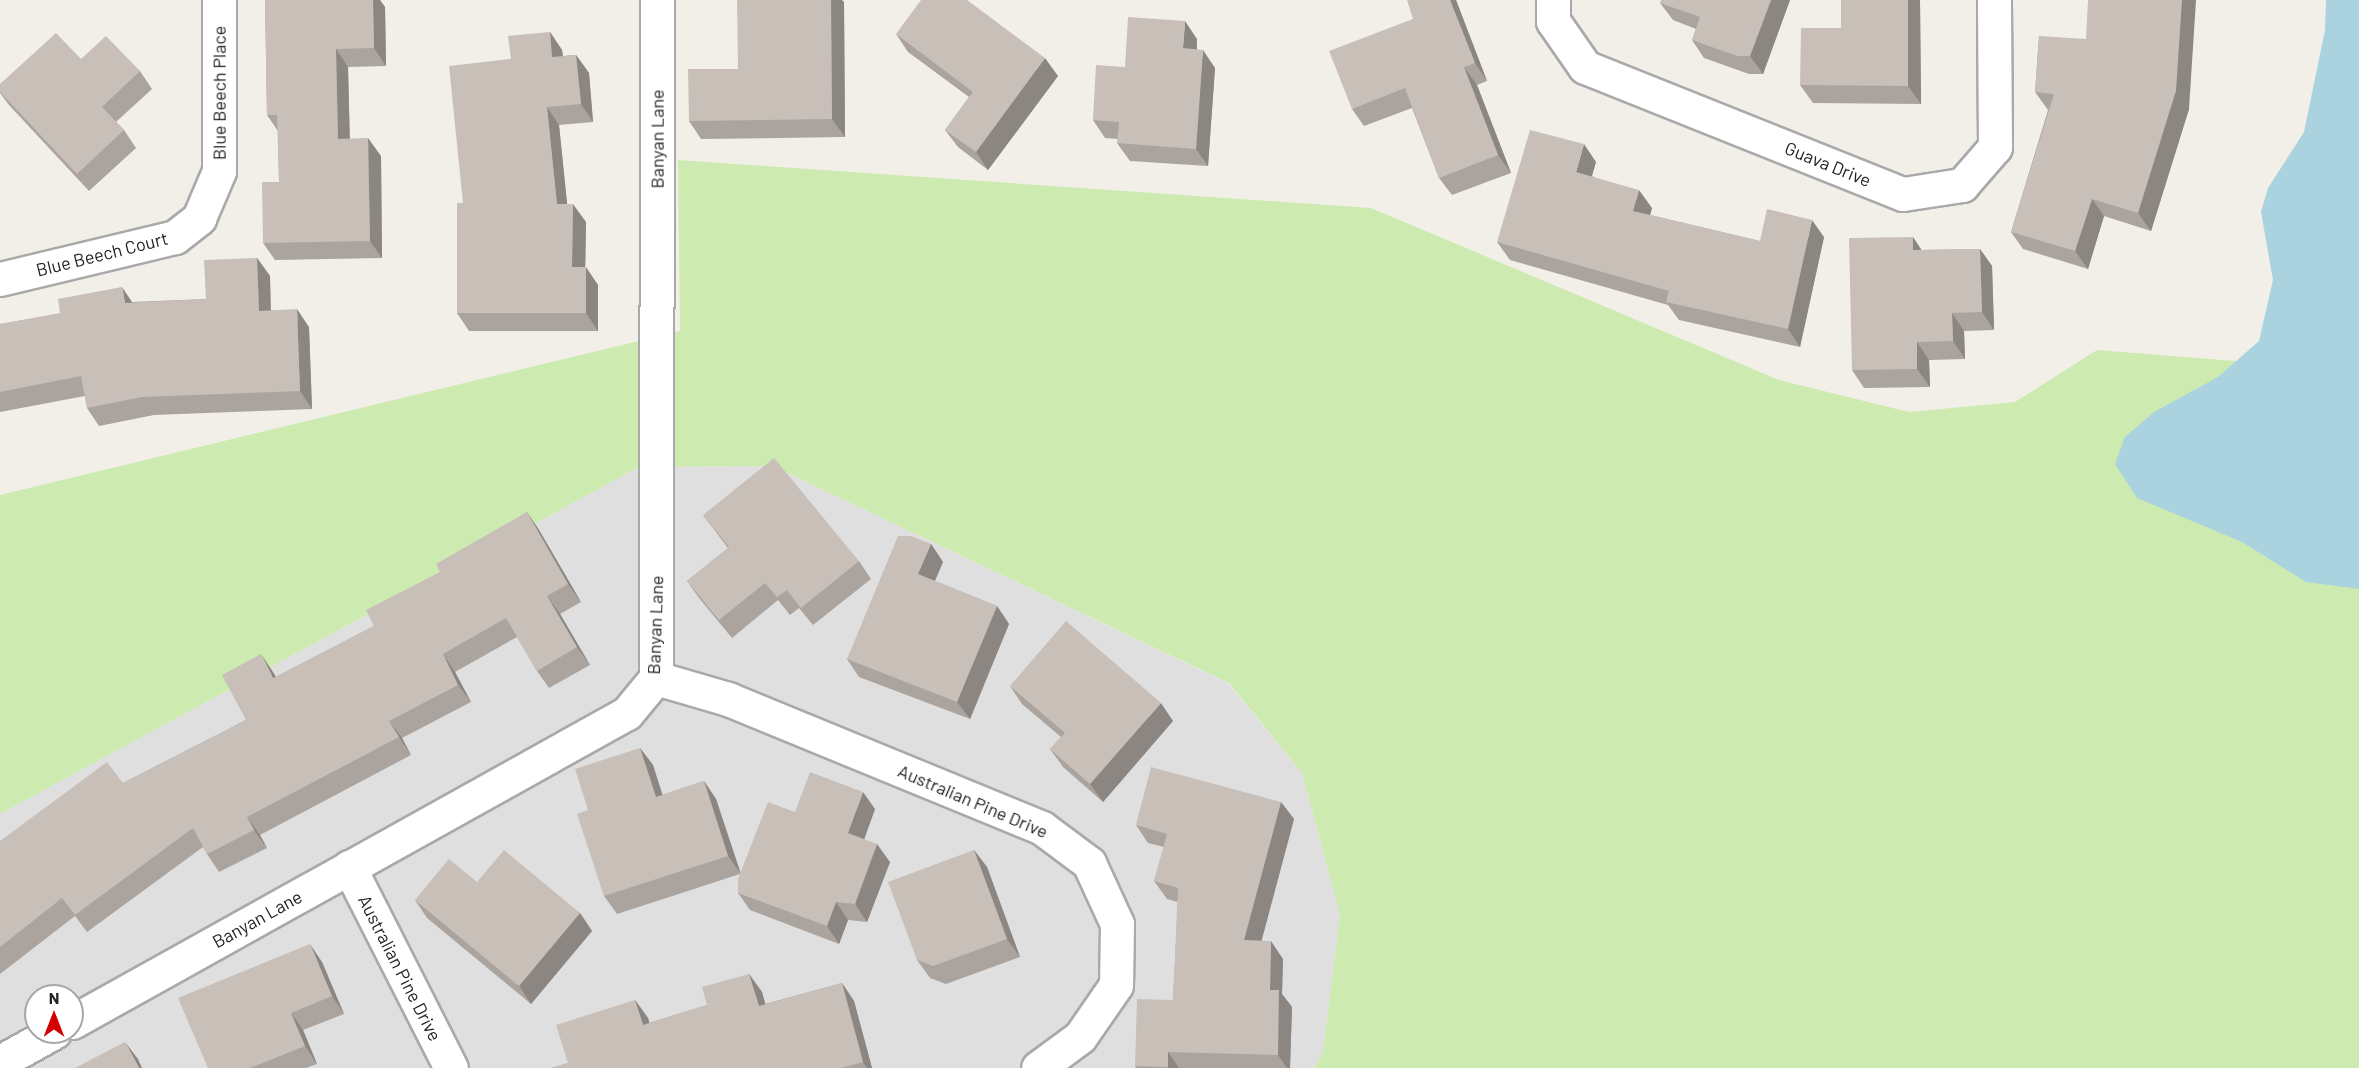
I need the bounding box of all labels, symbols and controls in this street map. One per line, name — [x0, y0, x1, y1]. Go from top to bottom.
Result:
street label: Blue Beech Place — [208, 26, 230, 160]
street label: Banyan Lane — [646, 89, 668, 189]
street label: Guava Drive — [1782, 137, 1874, 191]
street label: Blue Beech Court — [34, 227, 170, 281]
street label: Banyan Lane — [642, 575, 668, 675]
street label: Australian Pine Drive — [895, 760, 1051, 842]
street label: Banyan Lane — [208, 886, 306, 952]
street label: Australian Pine Drive — [354, 891, 446, 1045]
north arrow — [24, 984, 84, 1044]
text: N — [49, 988, 59, 1007]

